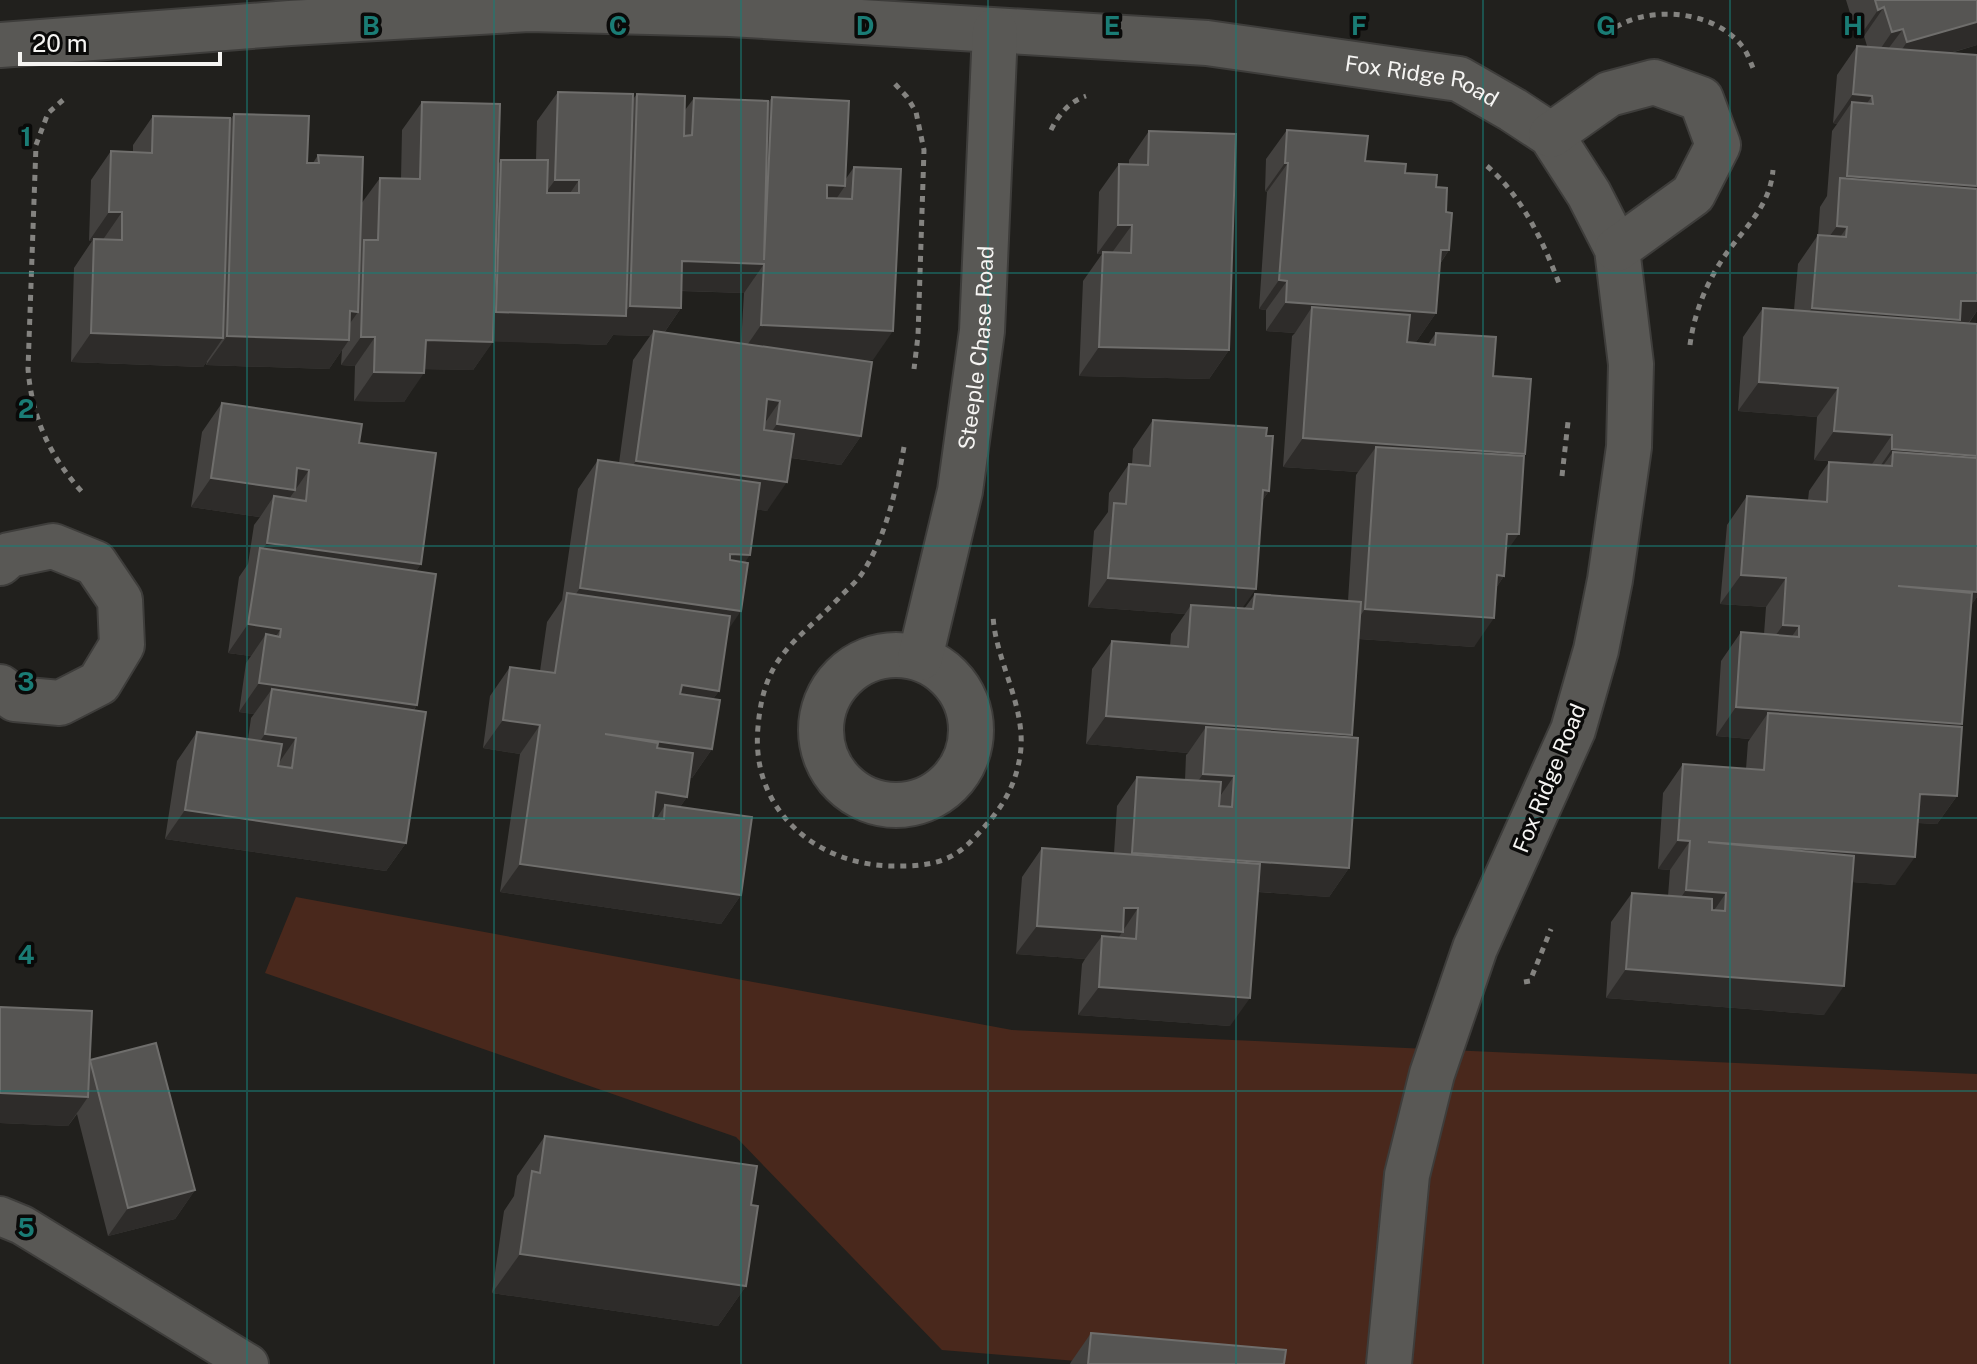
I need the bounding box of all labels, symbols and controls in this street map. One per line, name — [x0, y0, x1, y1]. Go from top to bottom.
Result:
text: B — [362, 10, 380, 41]
text: C — [609, 10, 627, 41]
text: D — [856, 10, 874, 41]
text: E — [1104, 10, 1120, 41]
text: F — [1351, 10, 1367, 41]
text: G — [1596, 10, 1616, 41]
text: H — [1843, 10, 1863, 41]
scale bar — [20, 16, 220, 66]
text: 20 m — [32, 29, 88, 57]
street label: Fox Ridge Road — [1343, 50, 1503, 112]
text: 1 — [20, 121, 32, 152]
street label: Steeple Chase Road — [953, 245, 999, 452]
text: 2 — [18, 393, 34, 424]
text: 3 — [17, 666, 35, 697]
street label: Fox Ridge Road — [1507, 700, 1591, 856]
text: 4 — [17, 939, 35, 970]
text: 5 — [17, 1212, 35, 1243]

